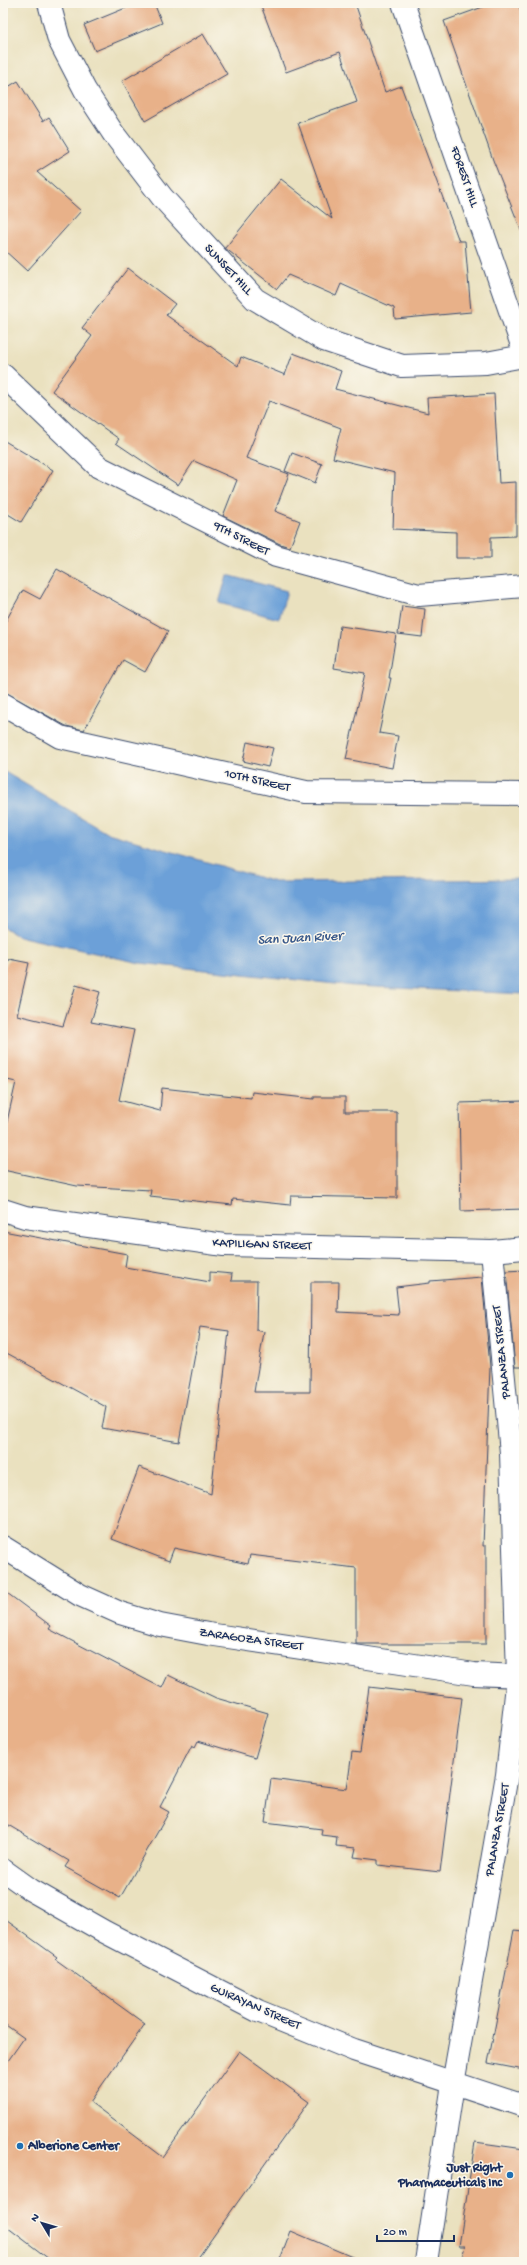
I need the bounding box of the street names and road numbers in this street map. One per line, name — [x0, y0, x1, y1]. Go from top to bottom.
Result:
street label: FOREST HILL — [446, 144, 482, 211]
street label: SUNSET HILL — [201, 241, 256, 300]
street label: 9TH STREET — [210, 518, 272, 560]
street label: 10TH STREET — [222, 766, 292, 796]
street label: KAPILIGAN STREET — [212, 1236, 313, 1254]
street label: PALANZA STREET — [490, 1304, 514, 1401]
street label: ZARAGOZA STREET — [198, 1625, 305, 1655]
street label: PALANZA STREET — [482, 1781, 514, 1879]
street label: GUIRAYAN STREET — [207, 1980, 304, 2034]

